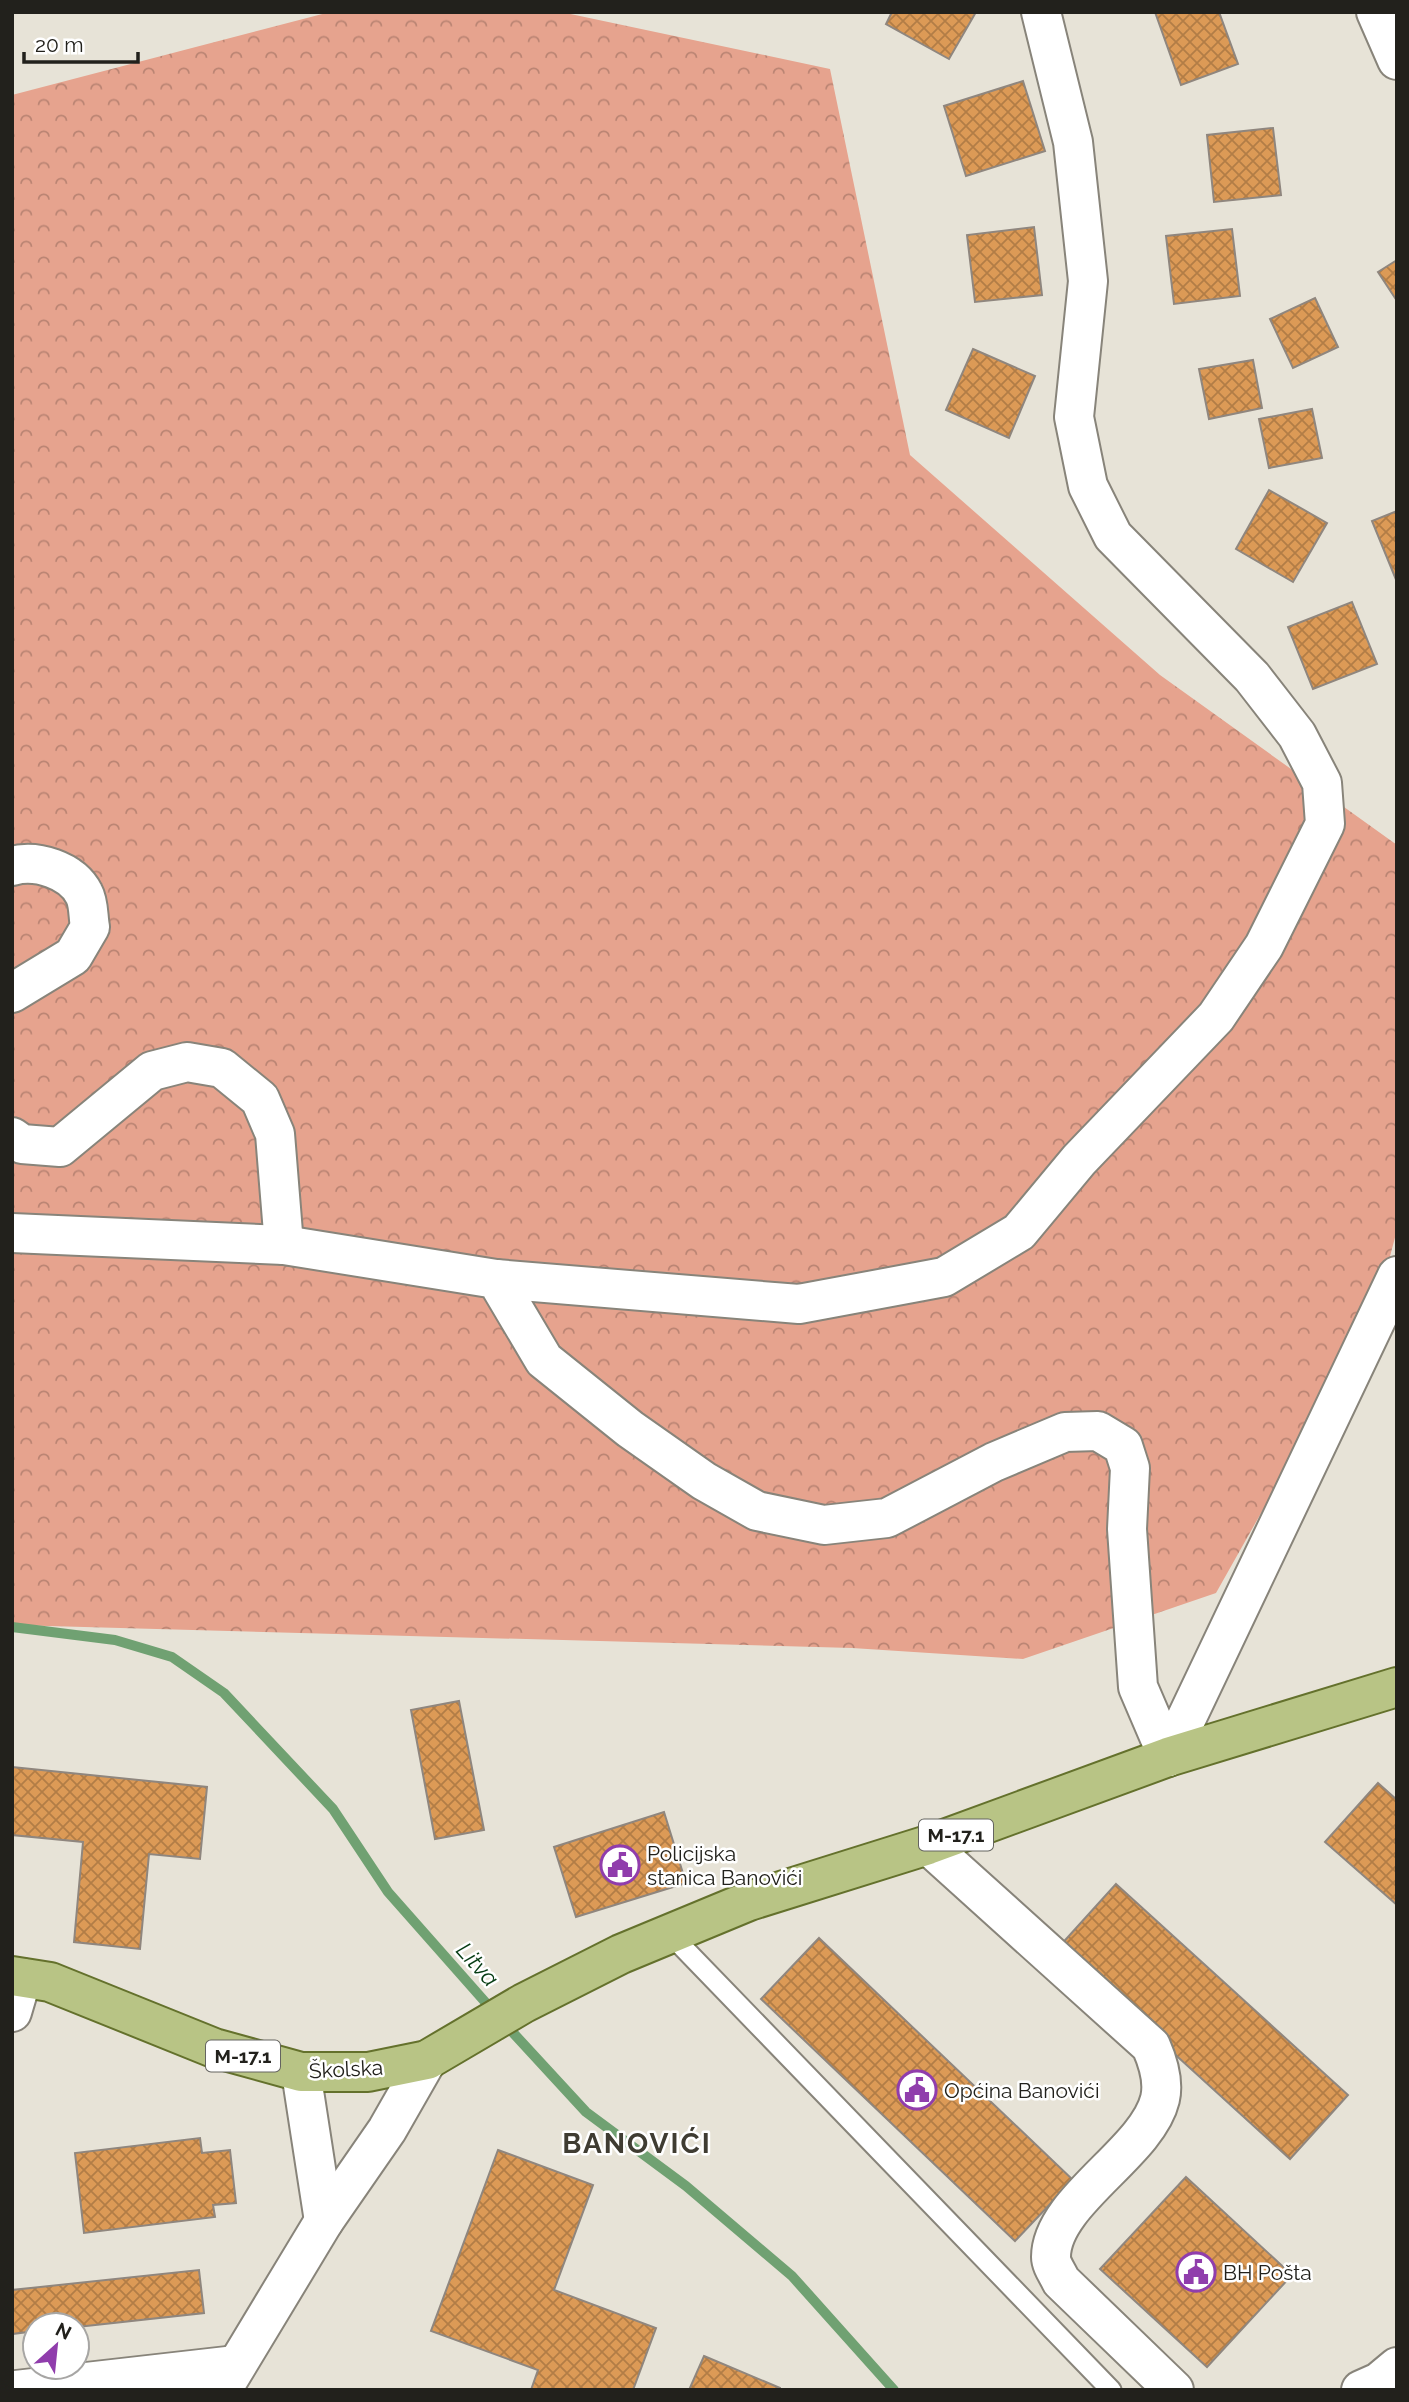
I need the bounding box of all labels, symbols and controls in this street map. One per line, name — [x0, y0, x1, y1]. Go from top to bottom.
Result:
scale bar — [24, 21, 138, 65]
text: 20 m — [35, 32, 83, 57]
road number: M-17.1 — [919, 1820, 993, 1851]
place label: Policijska stanica Banovići — [647, 1841, 802, 1890]
public building icon: Policijska stanica Banovići — [599, 1844, 641, 1886]
water label: Litva — [451, 1936, 505, 1992]
road number: M-17.1 — [206, 2040, 280, 2072]
street label: Školska — [308, 2055, 384, 2083]
public building icon: Općina Banovići — [896, 2069, 938, 2111]
place label: Općina Banovići — [944, 2078, 1099, 2103]
district label: BANOVIĆI — [562, 2127, 712, 2160]
public building icon: BH Pošta — [1175, 2251, 1217, 2293]
place label: BH Pošta — [1223, 2260, 1312, 2285]
north arrow — [21, 2311, 91, 2381]
text: N — [52, 2318, 75, 2344]

